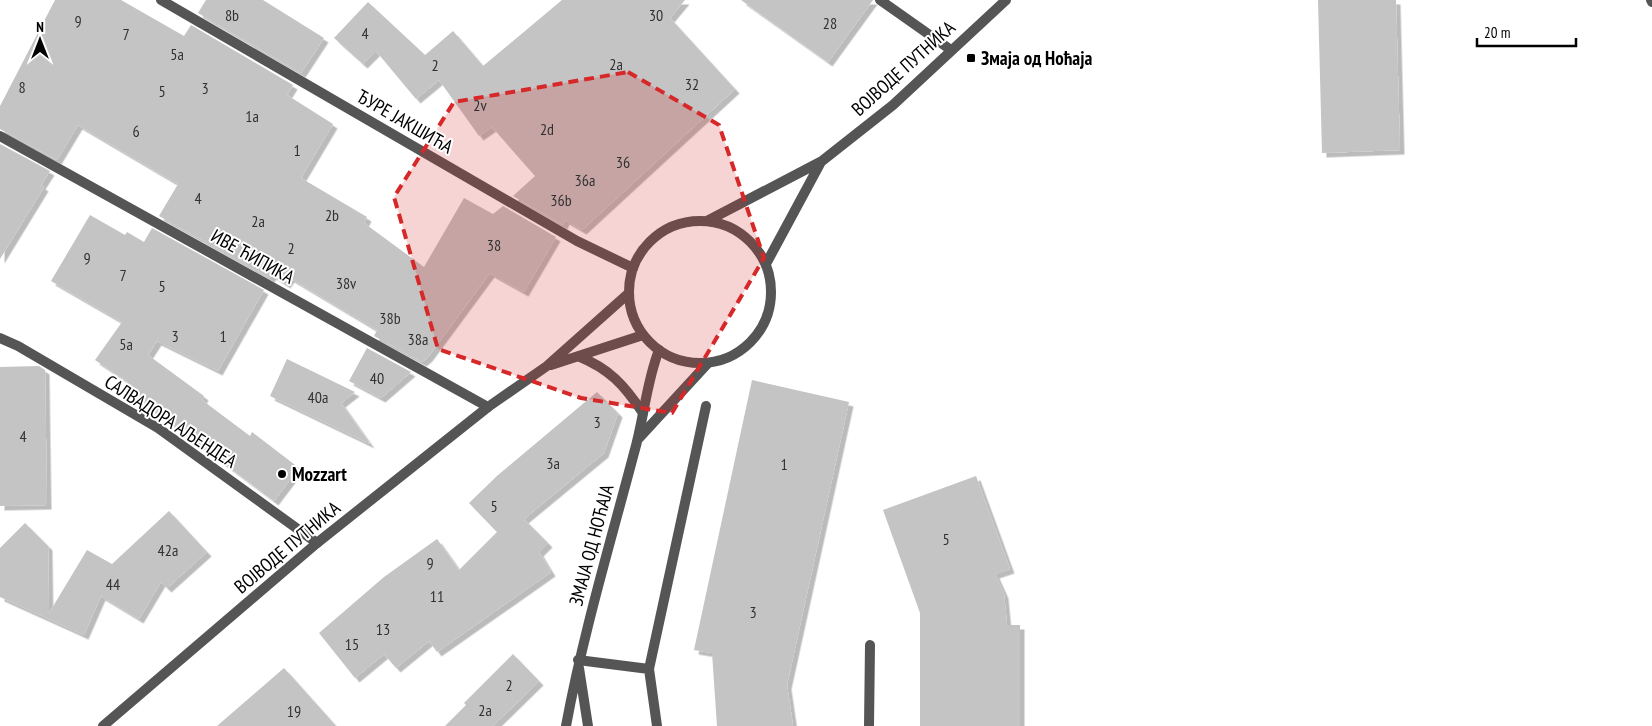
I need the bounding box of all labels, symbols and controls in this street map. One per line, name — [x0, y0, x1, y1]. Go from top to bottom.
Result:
house number: 8b — [225, 5, 239, 25]
house number: 30 — [649, 5, 663, 25]
house number: 9 — [74, 11, 82, 31]
house number: 28 — [823, 13, 837, 33]
north arrow — [15, 15, 65, 65]
street label: ВОЈВОДЕ ПУТНИКА — [846, 15, 960, 121]
scale bar — [1477, 15, 1576, 47]
text: N — [36, 18, 44, 36]
house number: 4 — [361, 23, 369, 43]
text: 20 m — [1484, 23, 1510, 42]
house number: 7 — [122, 24, 130, 44]
house number: 5a — [170, 44, 184, 64]
place label: Змаја од Ноћаја — [981, 46, 1092, 70]
marker: Змаја од Ноћаја — [965, 52, 977, 64]
house number: 2a — [609, 54, 623, 74]
house number: 2 — [431, 55, 439, 75]
house number: 32 — [685, 74, 699, 94]
house number: 8 — [18, 77, 26, 97]
house number: 3 — [201, 78, 209, 98]
house number: 5 — [158, 81, 166, 101]
street label: ЂУРЕ ЈАКШИЋА — [352, 84, 458, 158]
house number: 2v — [473, 95, 487, 115]
house number: 1a — [245, 106, 259, 126]
house number: 2d — [540, 119, 554, 139]
house number: 6 — [132, 121, 140, 141]
house number: 1 — [293, 140, 301, 160]
house number: 36 — [616, 152, 630, 172]
house number: 36a — [575, 170, 595, 190]
house number: 4 — [194, 188, 202, 208]
house number: 36b — [550, 190, 572, 210]
house number: 2b — [325, 205, 339, 225]
house number: 2a — [251, 211, 265, 231]
street label: ИВЕ ЋИПИКА — [207, 223, 299, 289]
house number: 38 — [487, 235, 501, 255]
house number: 2 — [287, 238, 295, 258]
house number: 9 — [83, 248, 91, 268]
house number: 7 — [119, 265, 127, 285]
house number: 38v — [336, 273, 357, 293]
house number: 5 — [158, 276, 166, 296]
house number: 38b — [379, 308, 401, 328]
house number: 3 — [171, 326, 179, 346]
house number: 1 — [219, 326, 227, 346]
house number: 38a — [408, 329, 428, 349]
house number: 5a — [119, 334, 133, 354]
house number: 40 — [370, 368, 384, 388]
street label: САЛВАДОРА АЉЕНДЕА — [100, 369, 242, 473]
house number: 40a — [308, 387, 328, 407]
house number: 3 — [593, 412, 601, 432]
house number: 4 — [19, 426, 27, 446]
house number: 3a — [546, 453, 560, 473]
house number: 1 — [780, 454, 788, 474]
place label: Mozzart — [292, 462, 347, 486]
marker: Mozzart — [276, 468, 288, 480]
street label: ЗМАЈА ОД НОЋАЈА — [563, 482, 619, 608]
street label: ВОЈВОДЕ ПУТНИКА — [229, 496, 345, 598]
house number: 5 — [490, 496, 498, 516]
house number: 5 — [942, 529, 950, 549]
house number: 42a — [158, 540, 178, 560]
house number: 9 — [426, 553, 434, 573]
house number: 44 — [106, 574, 120, 594]
house number: 11 — [430, 586, 444, 606]
house number: 3 — [749, 602, 757, 622]
house number: 13 — [376, 619, 390, 639]
house number: 15 — [345, 634, 359, 654]
house number: 2 — [505, 675, 513, 695]
house number: 2a — [478, 700, 492, 720]
house number: 19 — [287, 701, 301, 721]

